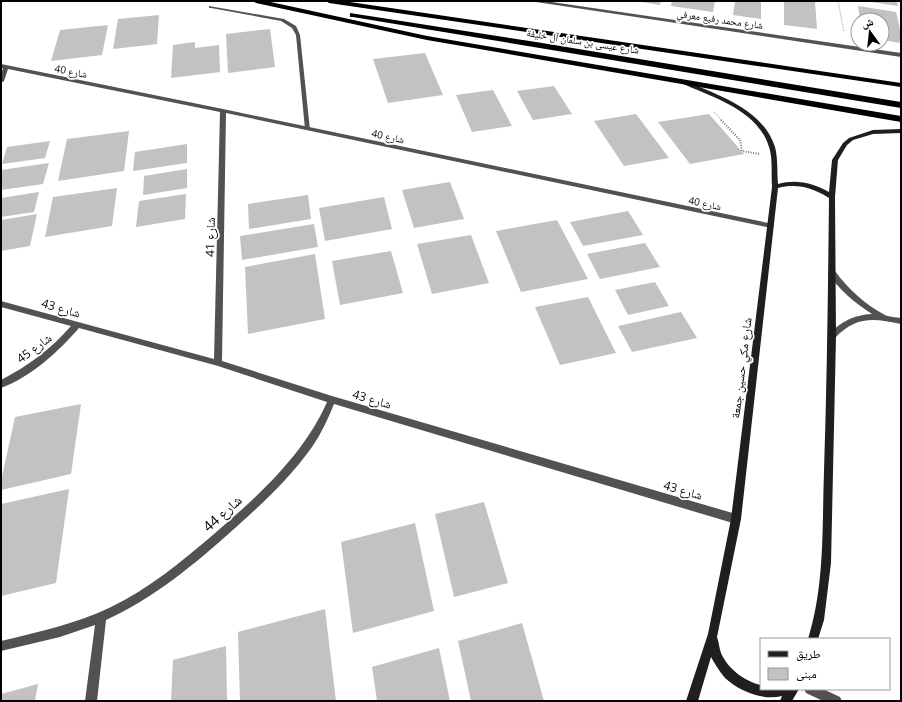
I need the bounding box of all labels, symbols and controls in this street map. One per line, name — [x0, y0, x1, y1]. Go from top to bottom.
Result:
street label: شارع محمد رفيع معرفي — [676, 6, 765, 34]
north arrow — [850, 12, 890, 52]
text: ش — [860, 13, 875, 32]
street label: شارع عيسى بن سلمان آل خليفة — [526, 25, 641, 57]
street label: شارع 40 — [53, 61, 89, 81]
street label: شارع 40 — [370, 126, 406, 146]
street label: شارع 40 — [687, 193, 723, 213]
street label: شارع 41 — [201, 217, 219, 257]
street label: شارع 43 — [40, 294, 83, 322]
street label: شارع مكي حسين جمعة — [726, 317, 758, 420]
street label: شارع 45 — [13, 329, 55, 367]
street label: شارع 43 — [351, 385, 394, 413]
street label: شارع 43 — [662, 476, 705, 504]
street label: شارع 44 — [198, 490, 246, 536]
legend — [760, 638, 890, 690]
text: طريق — [796, 645, 821, 662]
text: مبنى — [796, 665, 817, 682]

